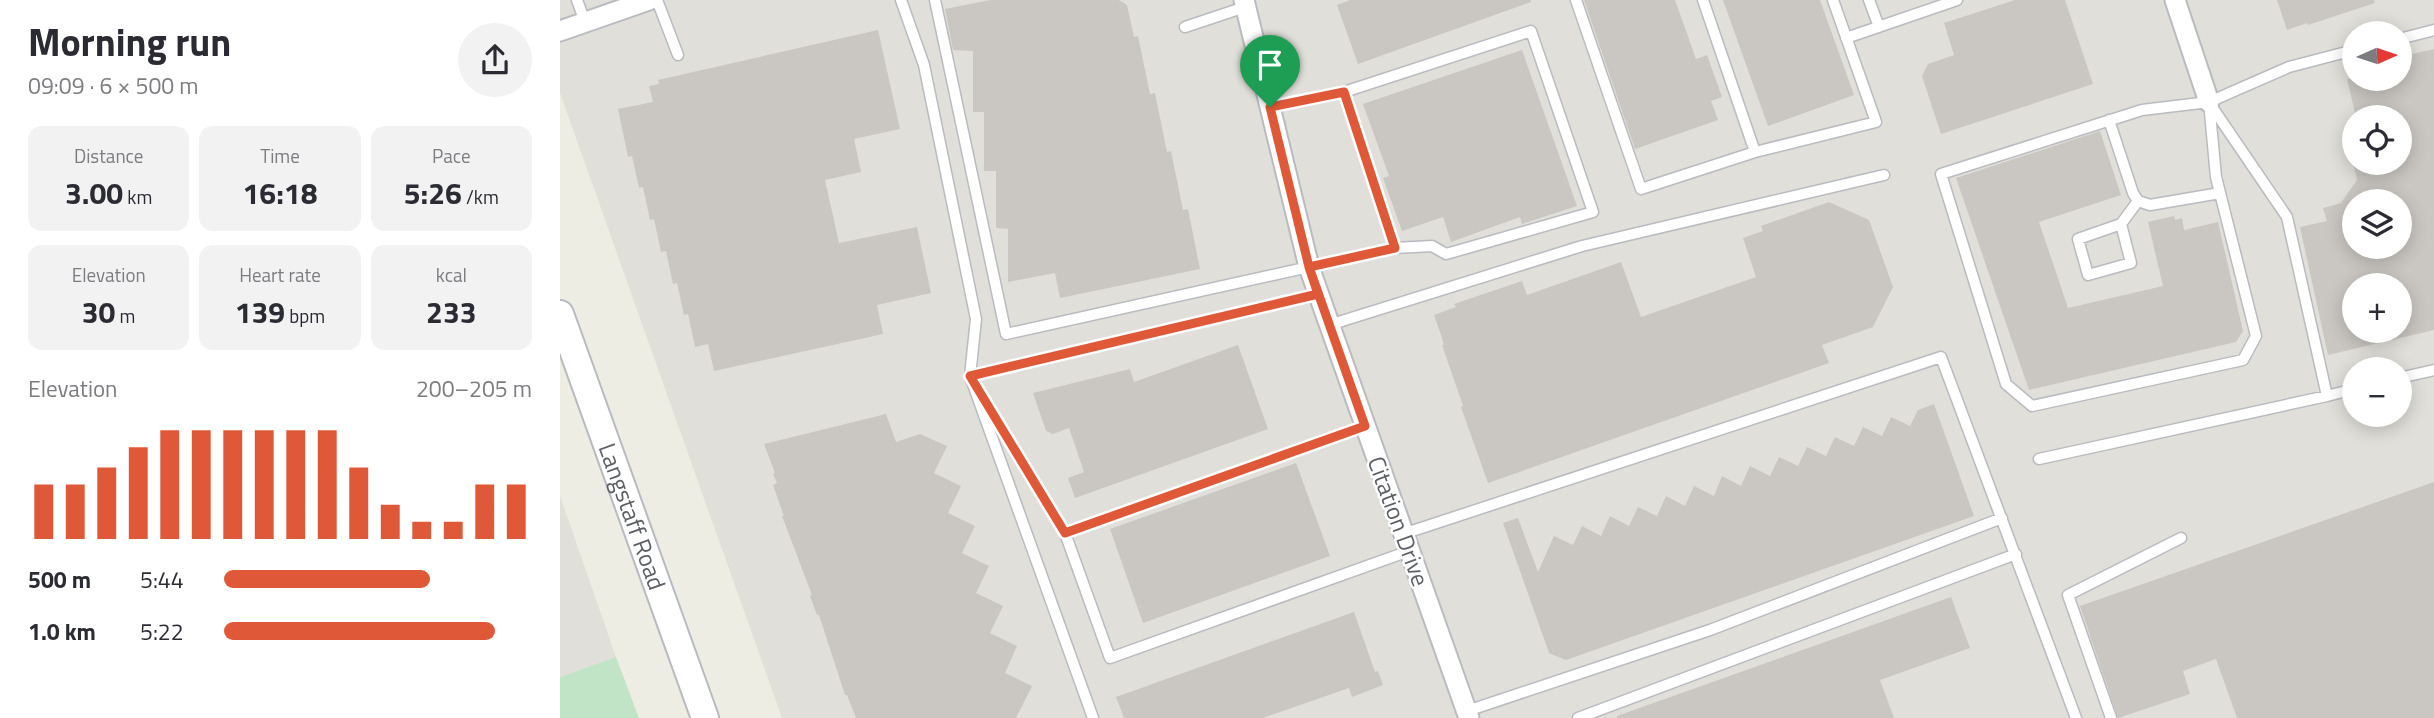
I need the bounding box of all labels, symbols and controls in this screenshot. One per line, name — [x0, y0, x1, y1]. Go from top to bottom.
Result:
text: Morning run — [28, 13, 231, 71]
north arrow — [2342, 21, 2412, 91]
map controls — [2342, 21, 2412, 427]
button: share — [458, 23, 532, 97]
pin — [1240, 35, 1300, 107]
icon: arrive — [1251, 46, 1289, 84]
text: 09:09 · 6 × 500 m — [28, 68, 198, 103]
button: locate — [2342, 105, 2412, 175]
text: Distance — [74, 141, 143, 170]
text: Time — [260, 141, 300, 170]
text: Pace — [432, 141, 471, 170]
text: 3.00 — [65, 170, 123, 216]
text: 16:18 — [243, 170, 317, 216]
text: 5:26 — [404, 170, 462, 216]
text: km — [123, 182, 152, 211]
text: /km — [462, 182, 499, 211]
button: layers — [2342, 189, 2412, 259]
text: Elevation — [72, 260, 146, 289]
text: Heart rate — [239, 260, 321, 289]
text: kcal — [436, 260, 467, 289]
button: + — [2342, 273, 2412, 343]
text: 30 — [82, 289, 115, 335]
text: 139 — [235, 289, 285, 335]
text: 233 — [426, 289, 477, 335]
text: m — [115, 301, 136, 330]
text: bpm — [285, 301, 325, 330]
button: − — [2342, 357, 2412, 427]
text: Elevation — [28, 371, 117, 406]
text: 200–205 m — [416, 371, 532, 406]
street label: Langstaff Road — [590, 438, 676, 595]
street label: Citation Drive — [1359, 451, 1439, 591]
text: 500 m — [28, 562, 91, 597]
text: 5:44 — [140, 562, 184, 597]
text: 1.0 km — [28, 614, 96, 649]
text: 5:22 — [140, 614, 184, 649]

